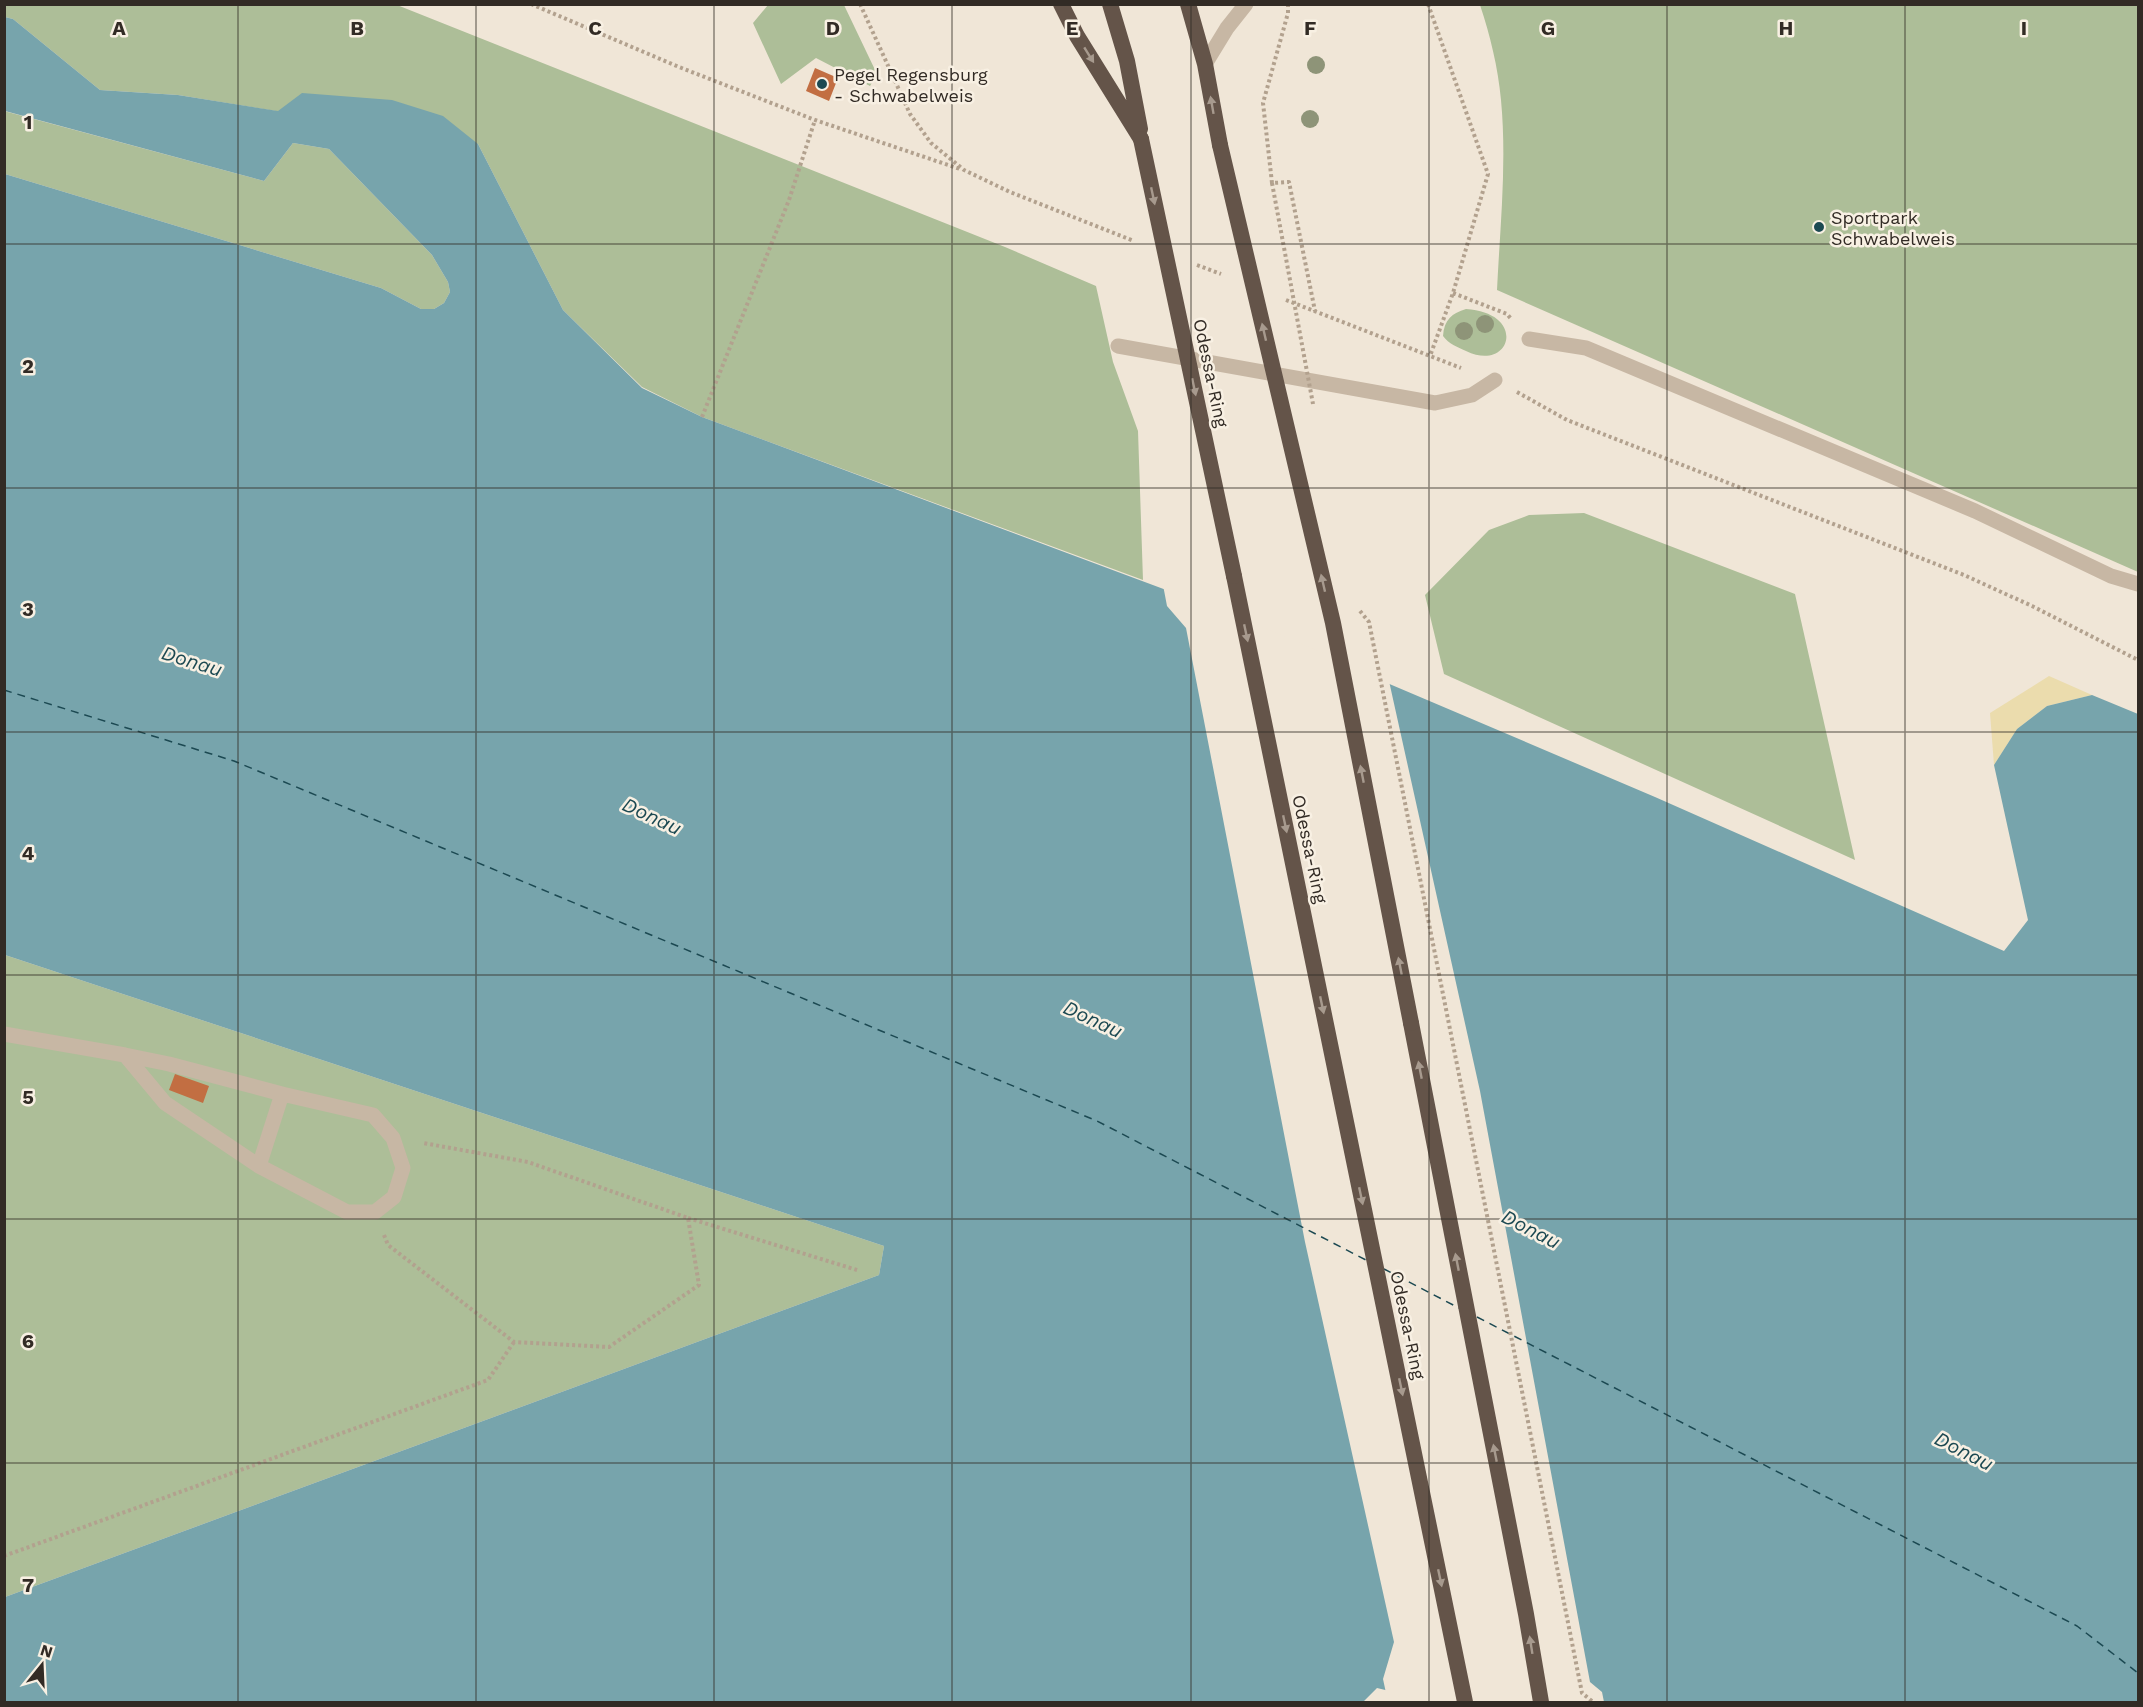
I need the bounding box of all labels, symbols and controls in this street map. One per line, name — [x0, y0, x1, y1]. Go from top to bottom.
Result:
text: A — [112, 16, 126, 40]
text: B — [350, 16, 364, 40]
text: C — [588, 16, 602, 40]
text: D — [826, 16, 840, 40]
text: E — [1066, 16, 1078, 40]
text: F — [1304, 16, 1316, 40]
text: G — [1541, 16, 1555, 40]
text: H — [1779, 16, 1793, 40]
text: I — [2021, 16, 2027, 40]
one-way arrow — [1084, 47, 1095, 63]
place label: Pegel Regensburg - Schwabelweis — [834, 64, 988, 106]
marker: Pegel Regensburg - Schwabelweis — [815, 77, 829, 91]
one-way arrow — [1207, 95, 1216, 114]
text: 1 — [24, 110, 32, 134]
one-way arrow — [1149, 187, 1159, 205]
place label: Sportpark Schwabelweis — [1831, 207, 1955, 249]
marker: Sportpark Schwabelweis — [1812, 220, 1826, 234]
street label: Odessa-Ring — [1189, 317, 1233, 430]
one-way arrow — [1258, 323, 1268, 341]
text: 2 — [22, 354, 34, 378]
one-way arrow — [1190, 378, 1199, 397]
one-way arrow — [1318, 574, 1328, 592]
text: 3 — [22, 597, 34, 621]
one-way arrow — [1242, 624, 1251, 643]
water label: Donau — [159, 640, 225, 682]
one-way arrow — [1357, 764, 1366, 783]
water label: Donau — [619, 792, 685, 840]
street label: Odessa-Ring — [1288, 793, 1332, 906]
one-way arrow — [1281, 815, 1290, 834]
text: 4 — [22, 841, 35, 865]
one-way arrow — [1395, 956, 1404, 975]
water label: Donau — [1060, 995, 1126, 1043]
one-way arrow — [1318, 996, 1327, 1015]
one-way arrow — [1415, 1061, 1424, 1080]
text: 5 — [22, 1085, 34, 1109]
one-way arrow — [1357, 1187, 1366, 1206]
water label: Donau — [1498, 1204, 1564, 1254]
one-way arrow — [1452, 1252, 1461, 1271]
street label: Odessa-Ring — [1386, 1269, 1430, 1382]
text: 6 — [22, 1329, 34, 1353]
one-way arrow — [1396, 1378, 1406, 1396]
water label: Donau — [1931, 1426, 1997, 1476]
one-way arrow — [1490, 1444, 1499, 1463]
one-way arrow — [1436, 1569, 1445, 1588]
text: 7 — [22, 1573, 34, 1597]
north arrow — [12, 1635, 72, 1695]
one-way arrow — [1527, 1635, 1536, 1654]
text: N — [38, 1640, 55, 1662]

